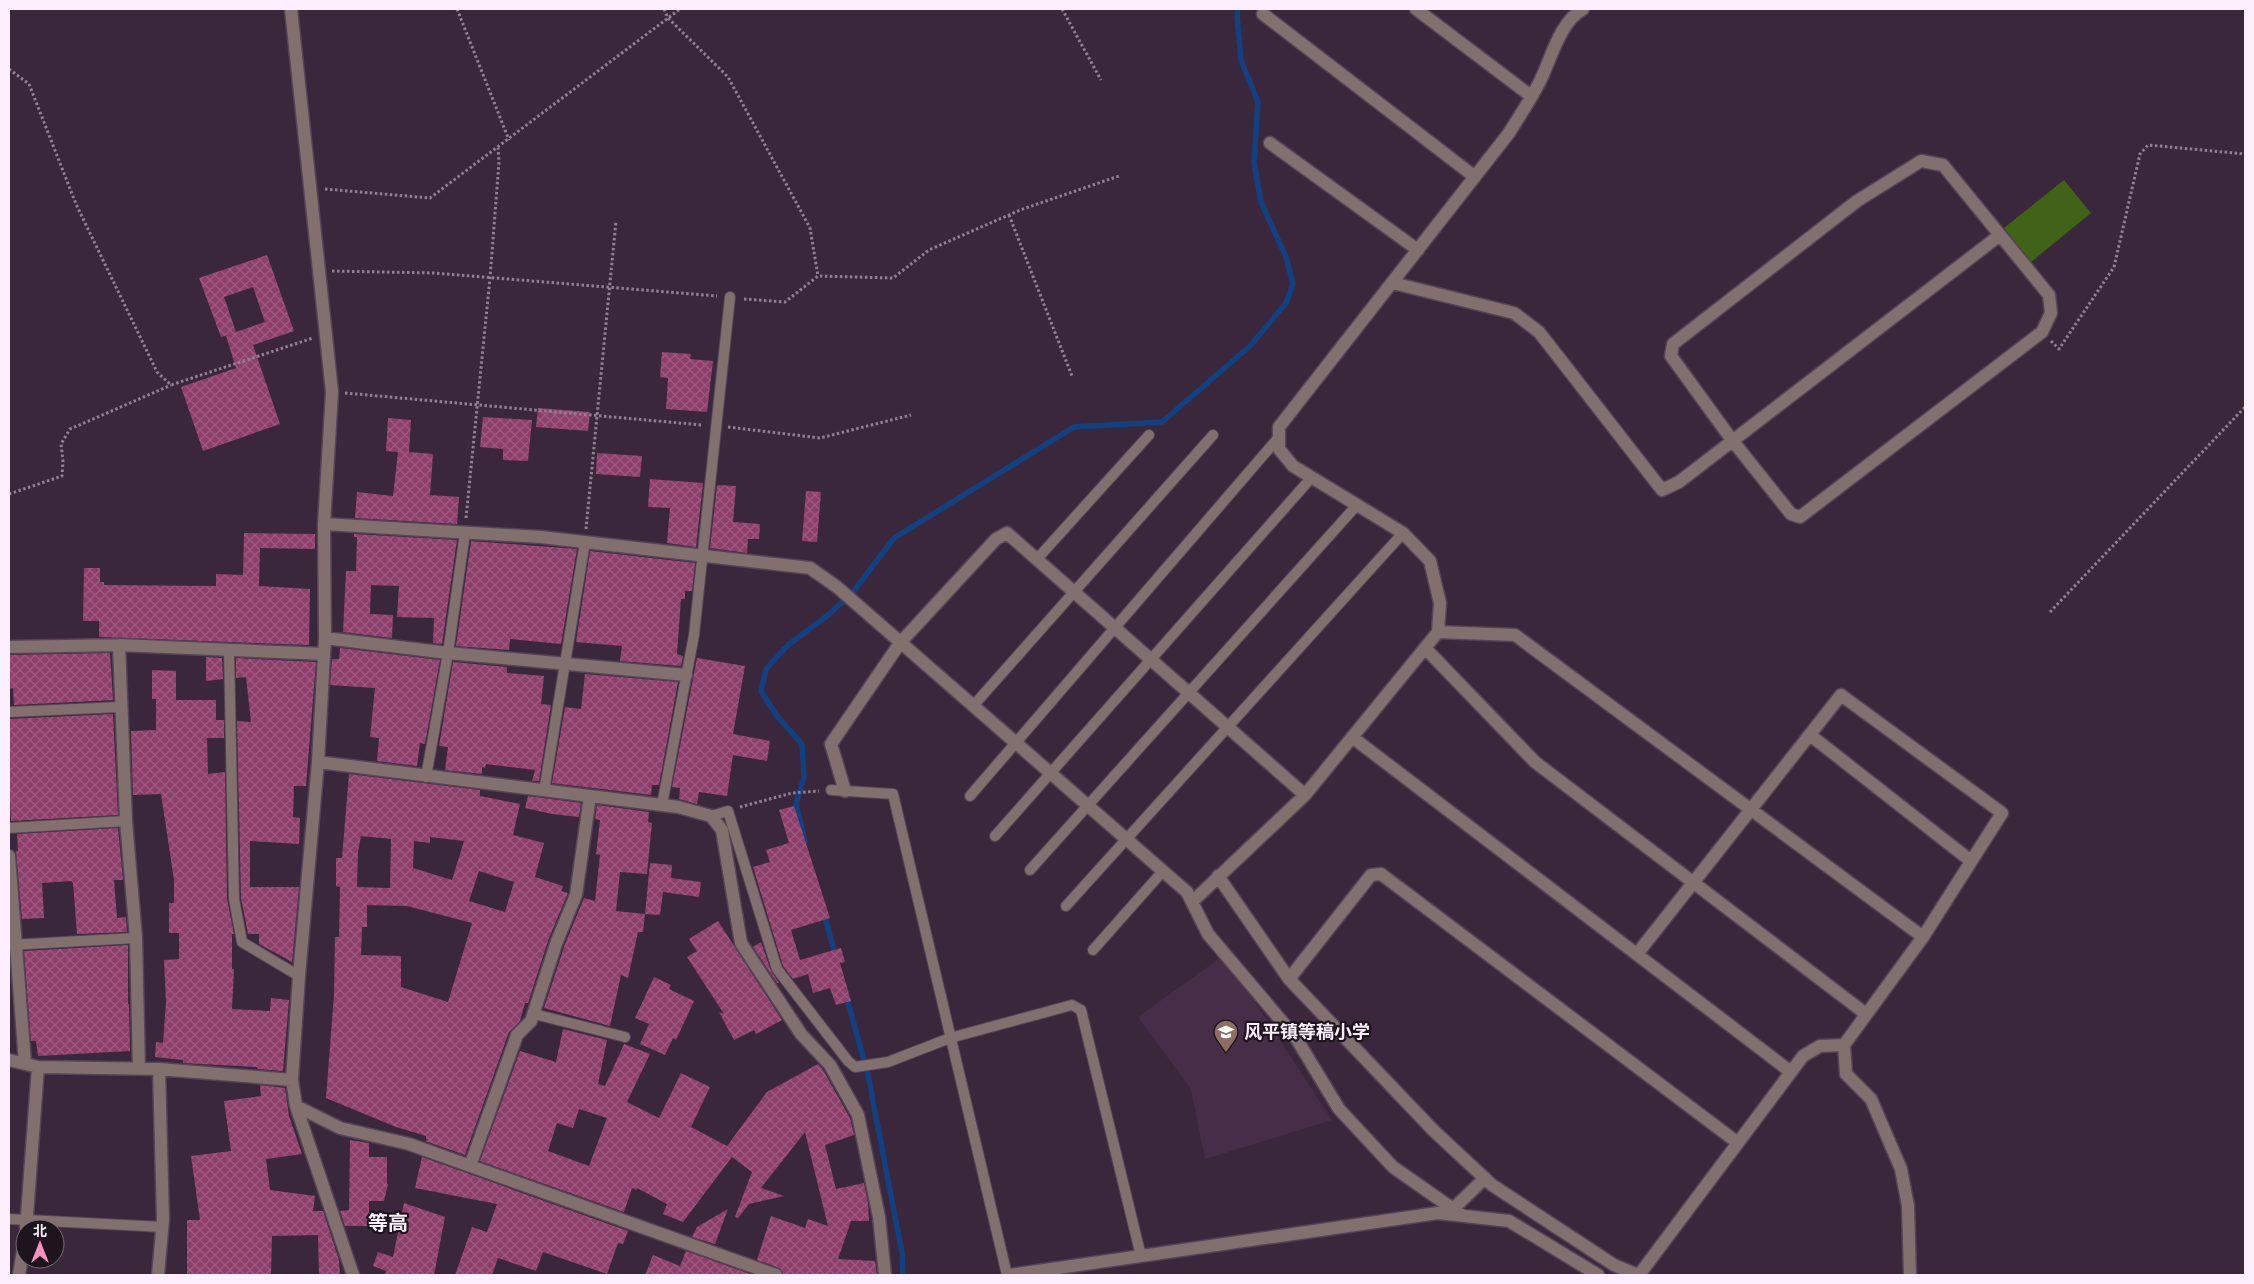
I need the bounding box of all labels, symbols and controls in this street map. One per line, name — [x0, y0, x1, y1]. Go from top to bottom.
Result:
school or university icon: 风平镇等稿小学 — [1213, 1019, 1239, 1053]
place label: 风平镇等稿小学 — [1244, 1019, 1370, 1043]
district label: 等高 — [368, 1209, 408, 1236]
north arrow — [15, 1219, 65, 1269]
text: 北 — [33, 1221, 47, 1240]

